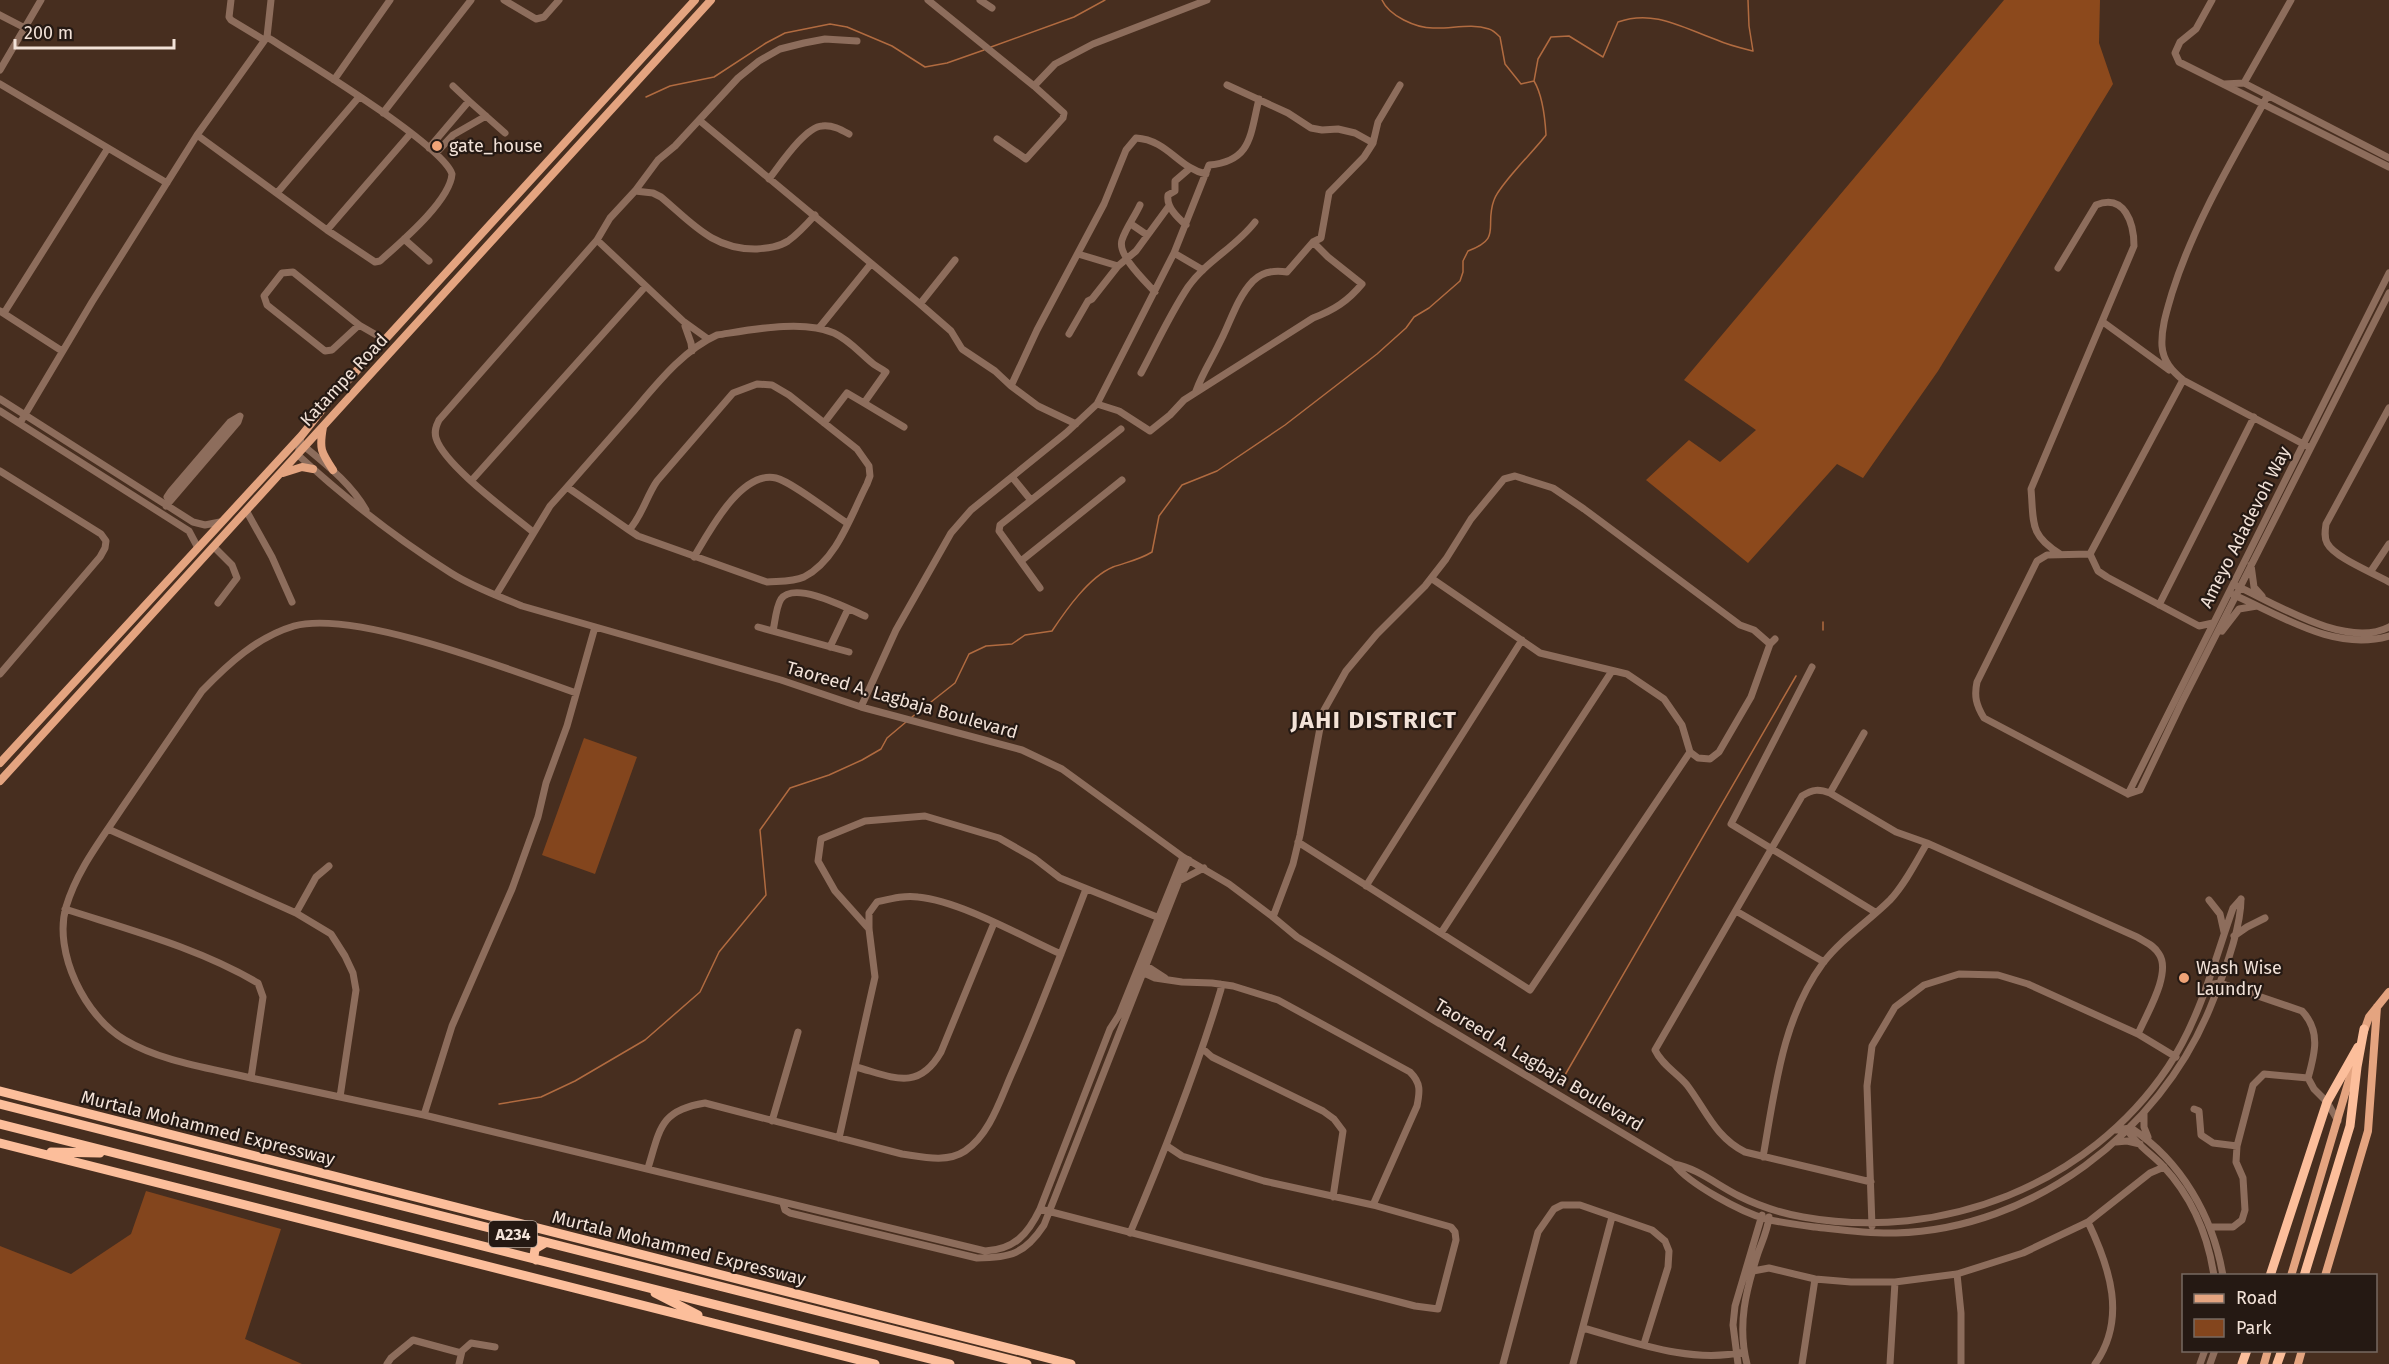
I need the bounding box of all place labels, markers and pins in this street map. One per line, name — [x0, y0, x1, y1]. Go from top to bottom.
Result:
place label: gate_house — [449, 135, 543, 157]
marker: gate_house — [430, 139, 444, 153]
place label: Wash Wise Laundry — [2196, 957, 2282, 1000]
marker: Wash Wise Laundry — [2177, 971, 2191, 985]

